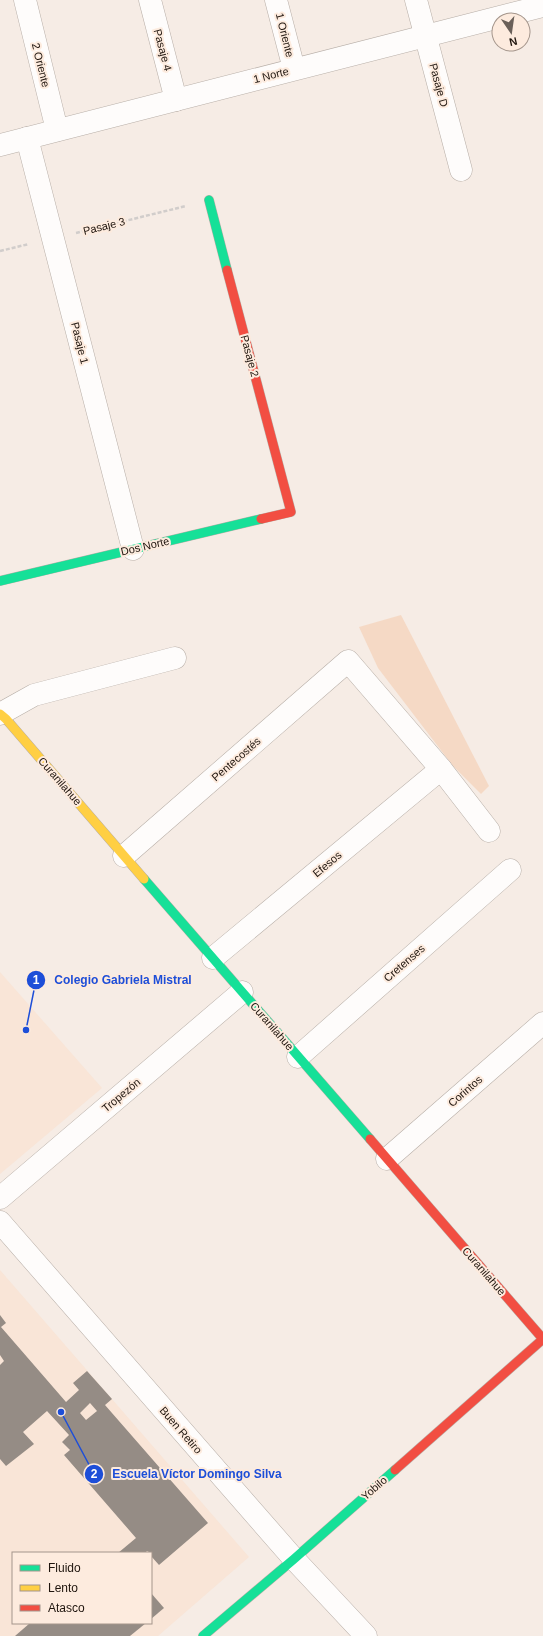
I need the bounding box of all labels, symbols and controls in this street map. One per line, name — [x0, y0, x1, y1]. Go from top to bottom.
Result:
street label: 1 Oriente — [274, 12, 296, 58]
north arrow — [491, 12, 531, 52]
street label: Pasaje 4 — [152, 28, 174, 72]
text: N — [508, 35, 518, 48]
street label: 2 Oriente — [30, 42, 52, 88]
street label: Pasaje D — [427, 62, 451, 108]
street label: 1 Norte — [252, 65, 290, 85]
street label: Pasaje 3 — [82, 215, 126, 237]
street label: Pasaje 1 — [69, 321, 91, 365]
street label: Pasaje 2 — [239, 334, 261, 378]
street label: Dos Norte — [120, 535, 170, 557]
street label: Pentecostés — [209, 734, 263, 783]
street label: Curanilahue — [36, 755, 84, 807]
street label: Efesos — [310, 848, 344, 879]
street label: Cretenses — [381, 942, 427, 984]
callout: Colegio Gabriela Mistral — [26, 968, 199, 992]
text: 1 — [33, 973, 40, 987]
text: Colegio Gabriela Mistral — [54, 973, 192, 987]
street label: Curanilahue — [248, 1000, 296, 1052]
street label: Corintos — [446, 1073, 485, 1109]
street label: Tropezón — [100, 1076, 142, 1114]
street label: Curanilahue — [460, 1245, 508, 1297]
street label: Buen Retiro — [157, 1404, 205, 1456]
callout: Escuela Víctor Domingo Silva — [84, 1462, 290, 1486]
text: 2 — [91, 1467, 98, 1481]
text: Escuela Víctor Domingo Silva — [112, 1467, 282, 1481]
street label: Yobilo — [359, 1474, 389, 1502]
legend — [12, 1552, 152, 1624]
text: Fluido — [48, 1561, 81, 1575]
text: Lento — [48, 1581, 78, 1595]
text: Atasco — [48, 1601, 85, 1615]

